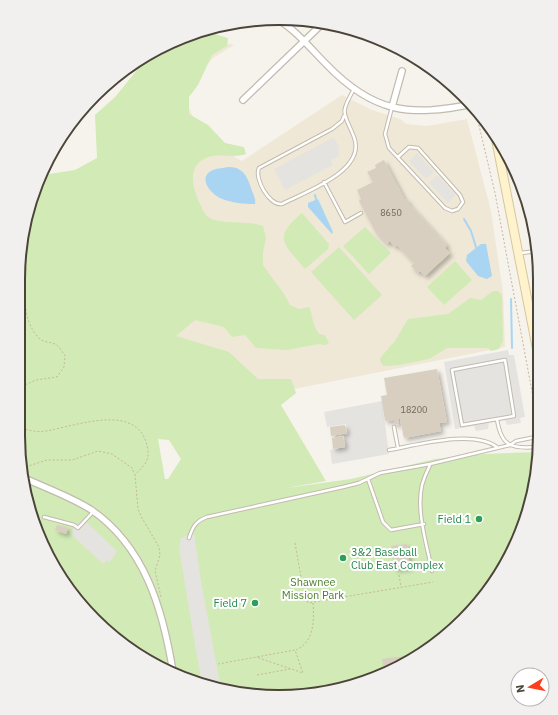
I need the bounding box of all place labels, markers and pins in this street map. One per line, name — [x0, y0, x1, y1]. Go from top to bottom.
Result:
place label: Field 1 — [437, 512, 471, 526]
marker: Field 1 — [474, 514, 484, 524]
place label: 3&2 Baseball Club East Complex — [351, 545, 444, 572]
marker: 3&2 Baseball Club East Complex — [338, 553, 348, 563]
place label: Field 7 — [213, 596, 247, 610]
marker: Field 7 — [250, 598, 260, 608]

